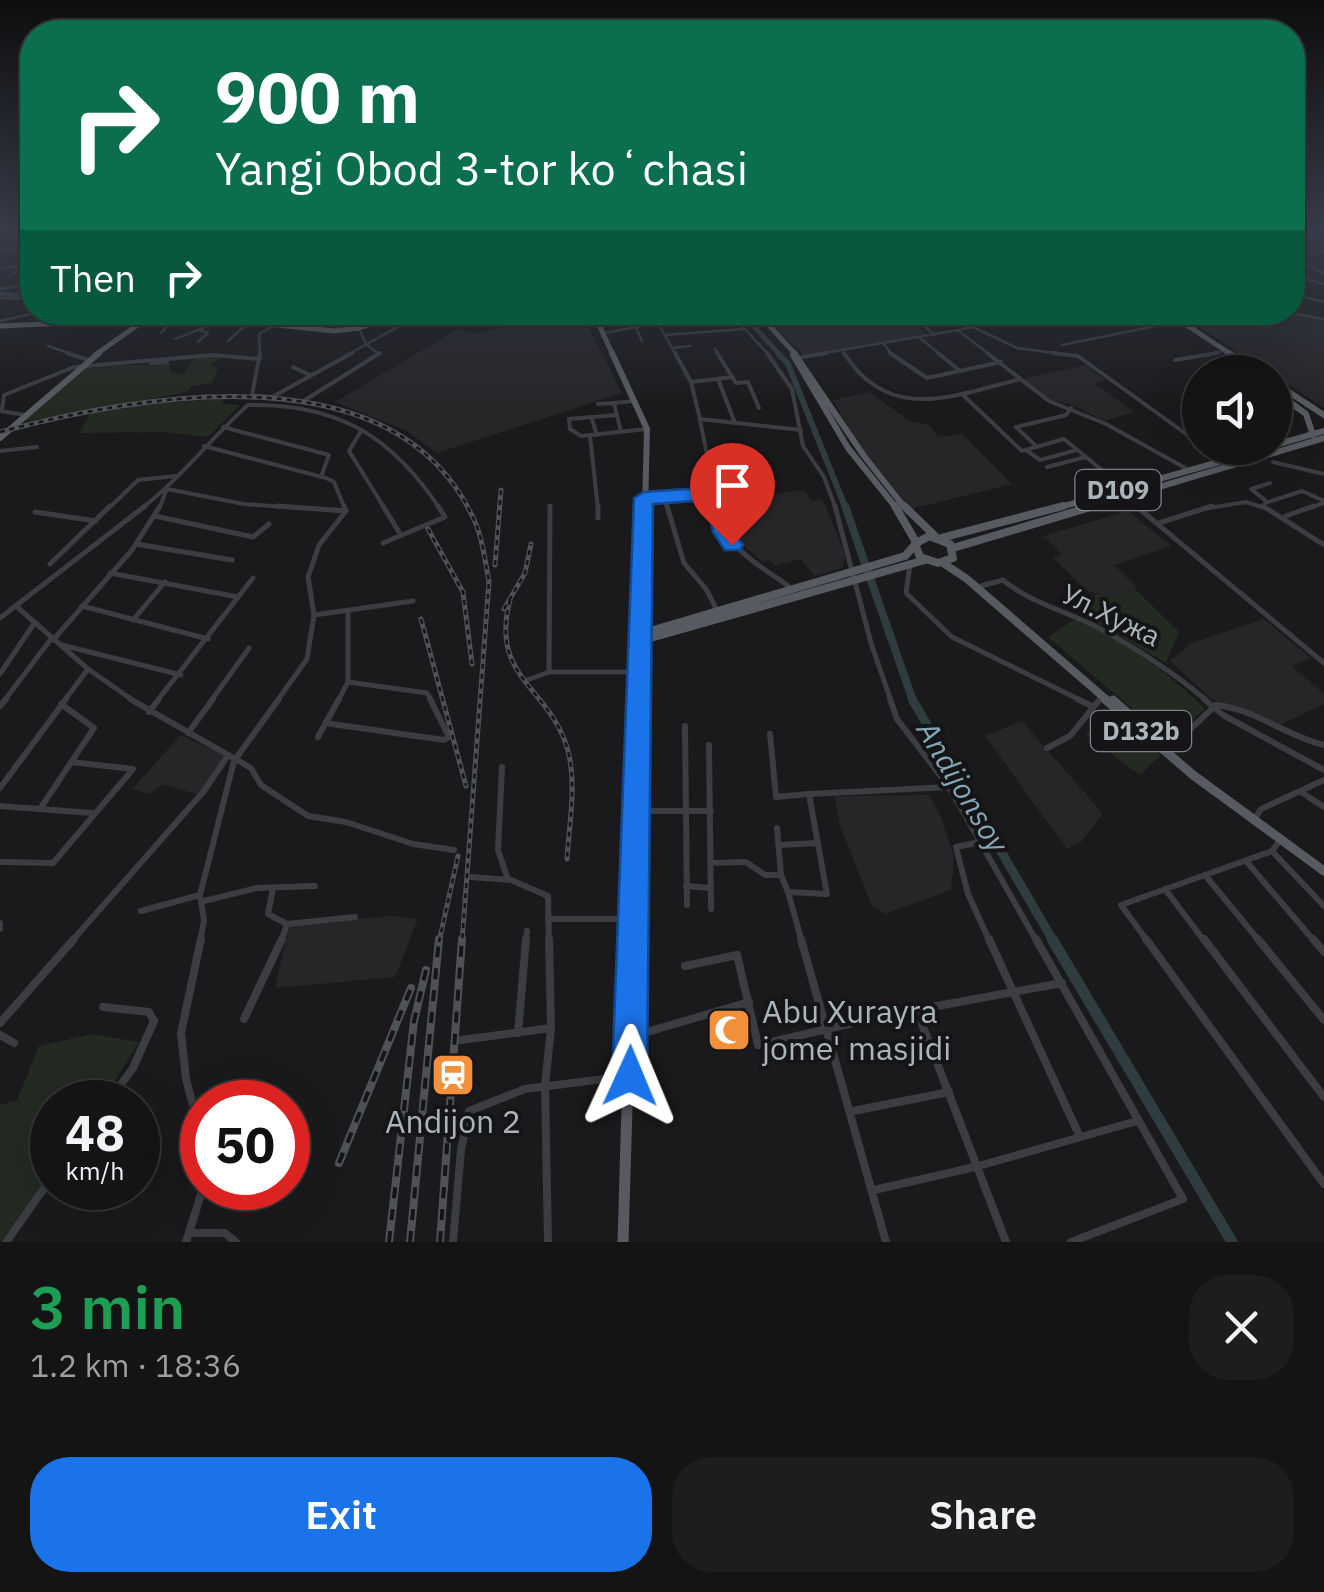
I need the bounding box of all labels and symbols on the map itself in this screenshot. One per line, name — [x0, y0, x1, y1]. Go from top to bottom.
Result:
pin — [690, 443, 775, 546]
road number: D109 — [1076, 470, 1160, 510]
street label: Ул.Хужа — [1056, 575, 1167, 654]
road number: D132b — [1091, 711, 1191, 751]
water label: Andijonsoy — [908, 713, 1018, 860]
place label: Abu Xurayra jome' masjidi — [762, 990, 951, 1069]
mosque icon: Abu Xurayra jome' masjidi — [706, 1007, 752, 1053]
position arrow — [578, 1024, 682, 1128]
station icon: Andijon 2 — [430, 1052, 476, 1098]
speed limit sign: 50 — [180, 1080, 310, 1210]
place label: Andijon 2 — [385, 1100, 521, 1142]

